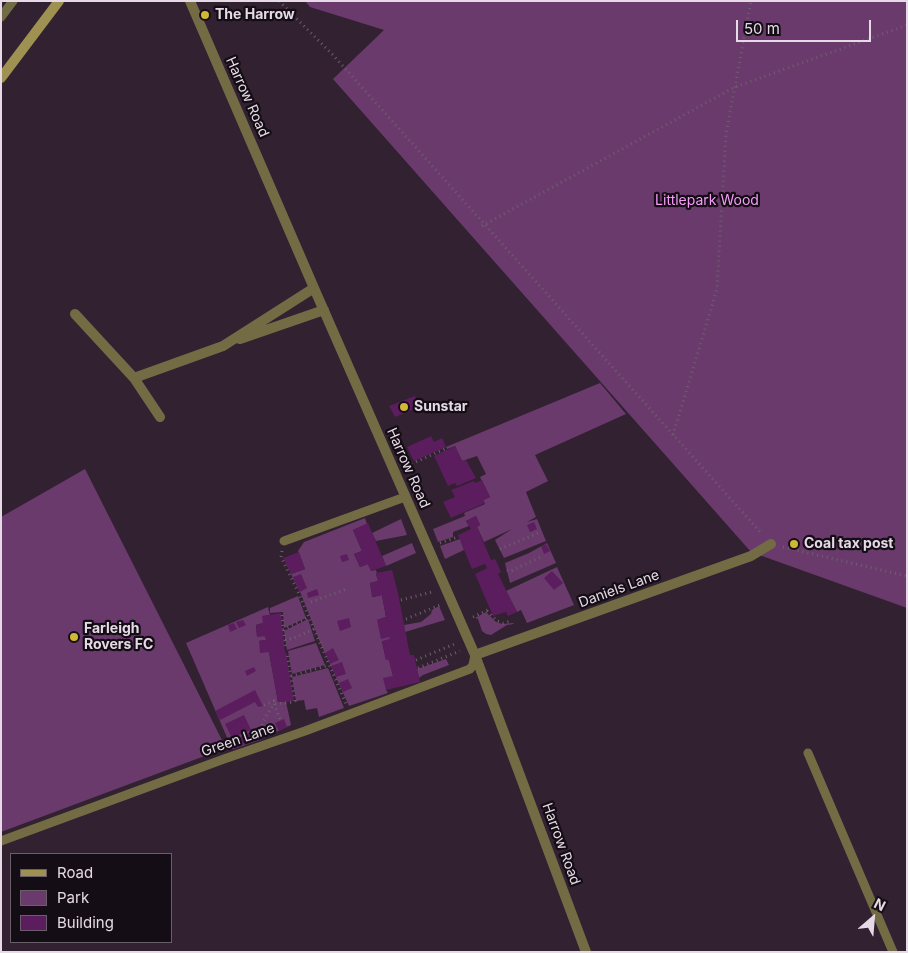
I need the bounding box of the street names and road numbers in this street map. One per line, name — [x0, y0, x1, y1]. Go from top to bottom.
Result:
street label: Harrow Road — [222, 54, 272, 140]
street label: Harrow Road — [383, 425, 433, 511]
street label: Daniels Lane — [576, 567, 662, 611]
street label: Green Lane — [199, 720, 277, 760]
street label: Harrow Road — [538, 801, 584, 887]

